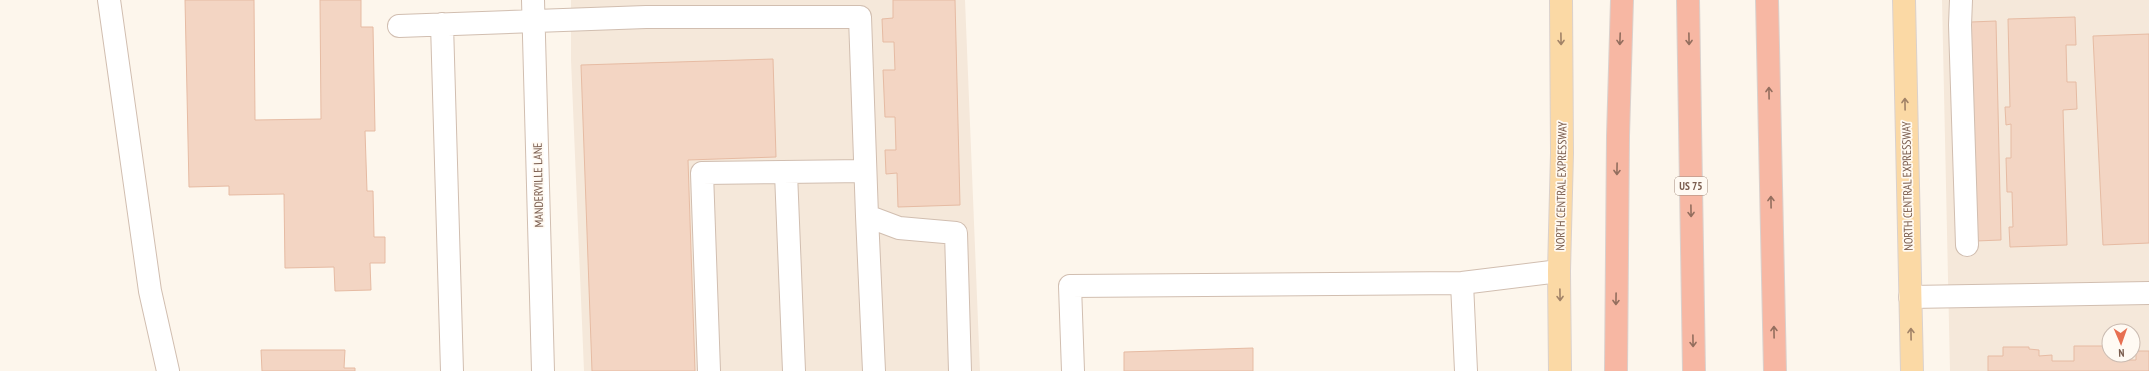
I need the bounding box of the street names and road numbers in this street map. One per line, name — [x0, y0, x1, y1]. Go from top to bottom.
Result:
street label: NORTH CENTRAL EXPRESSWAY — [1552, 121, 1570, 251]
street label: NORTH CENTRAL EXPRESSWAY — [1898, 121, 1916, 251]
street label: MANDERVILLE LANE — [530, 142, 546, 228]
road number: US 75 — [1675, 177, 1707, 195]

